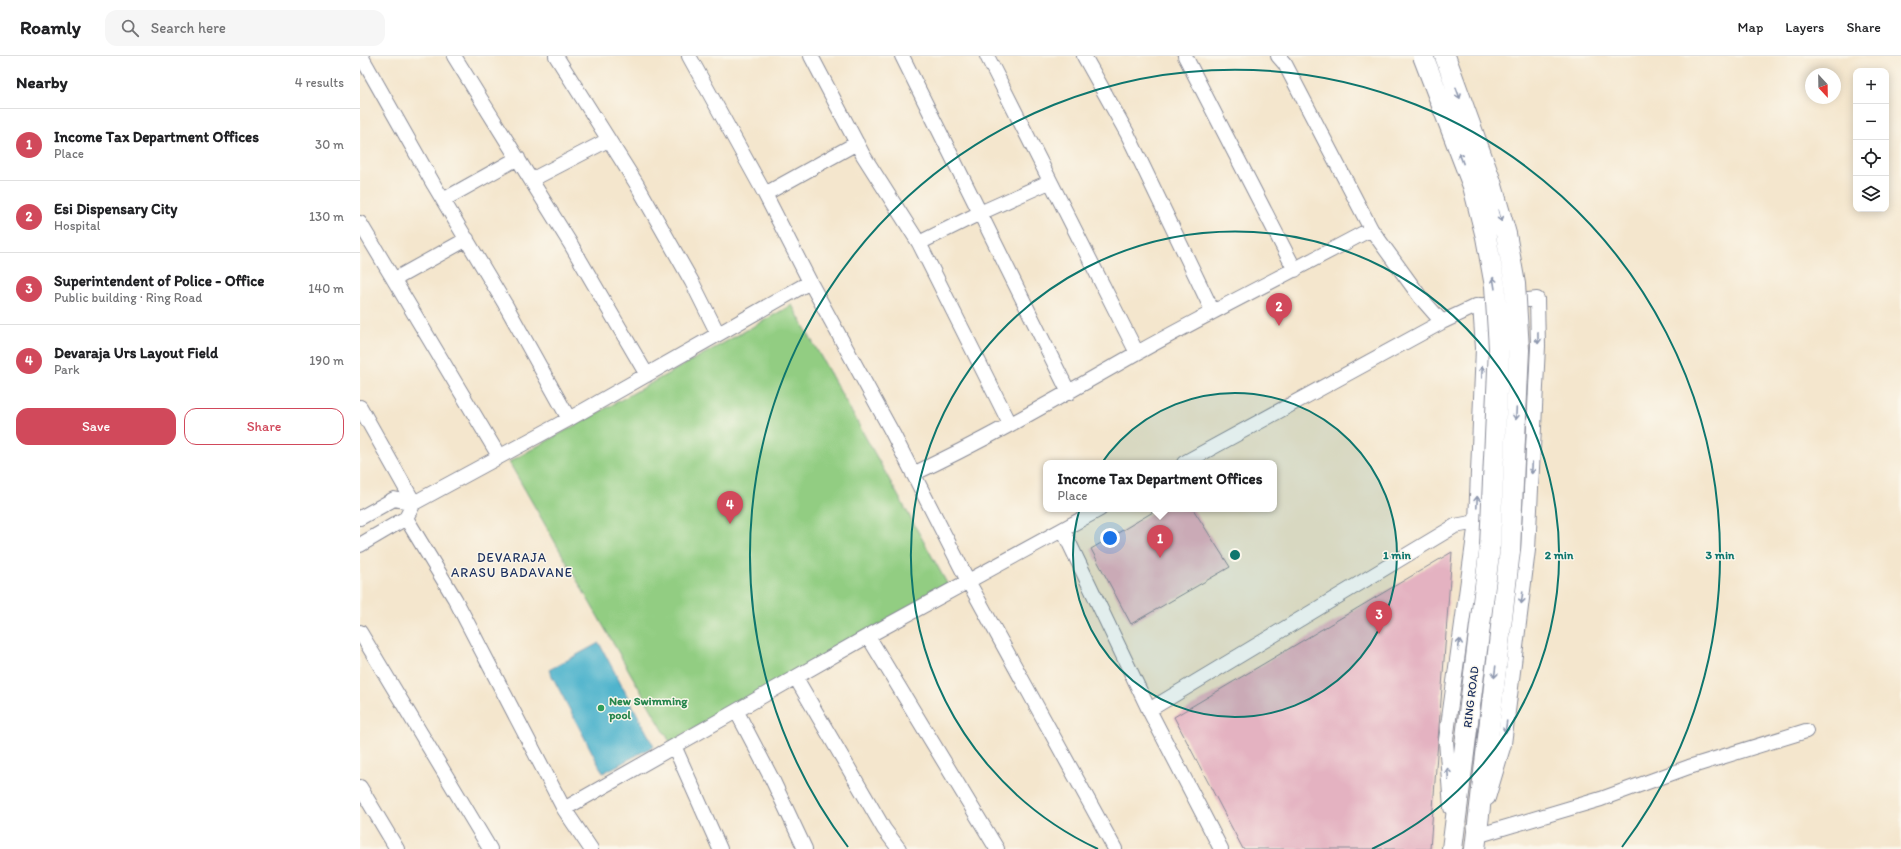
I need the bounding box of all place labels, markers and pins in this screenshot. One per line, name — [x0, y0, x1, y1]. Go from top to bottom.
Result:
pin: 2 — [1266, 293, 1292, 326]
pin: 4 — [717, 491, 743, 524]
pin: 1 — [1147, 525, 1173, 558]
centre of rings — [1228, 548, 1242, 562]
pin: 3 — [1366, 601, 1392, 634]
place label: New Swimming pool — [608, 694, 688, 723]
marker: New Swimming pool — [596, 703, 606, 713]

